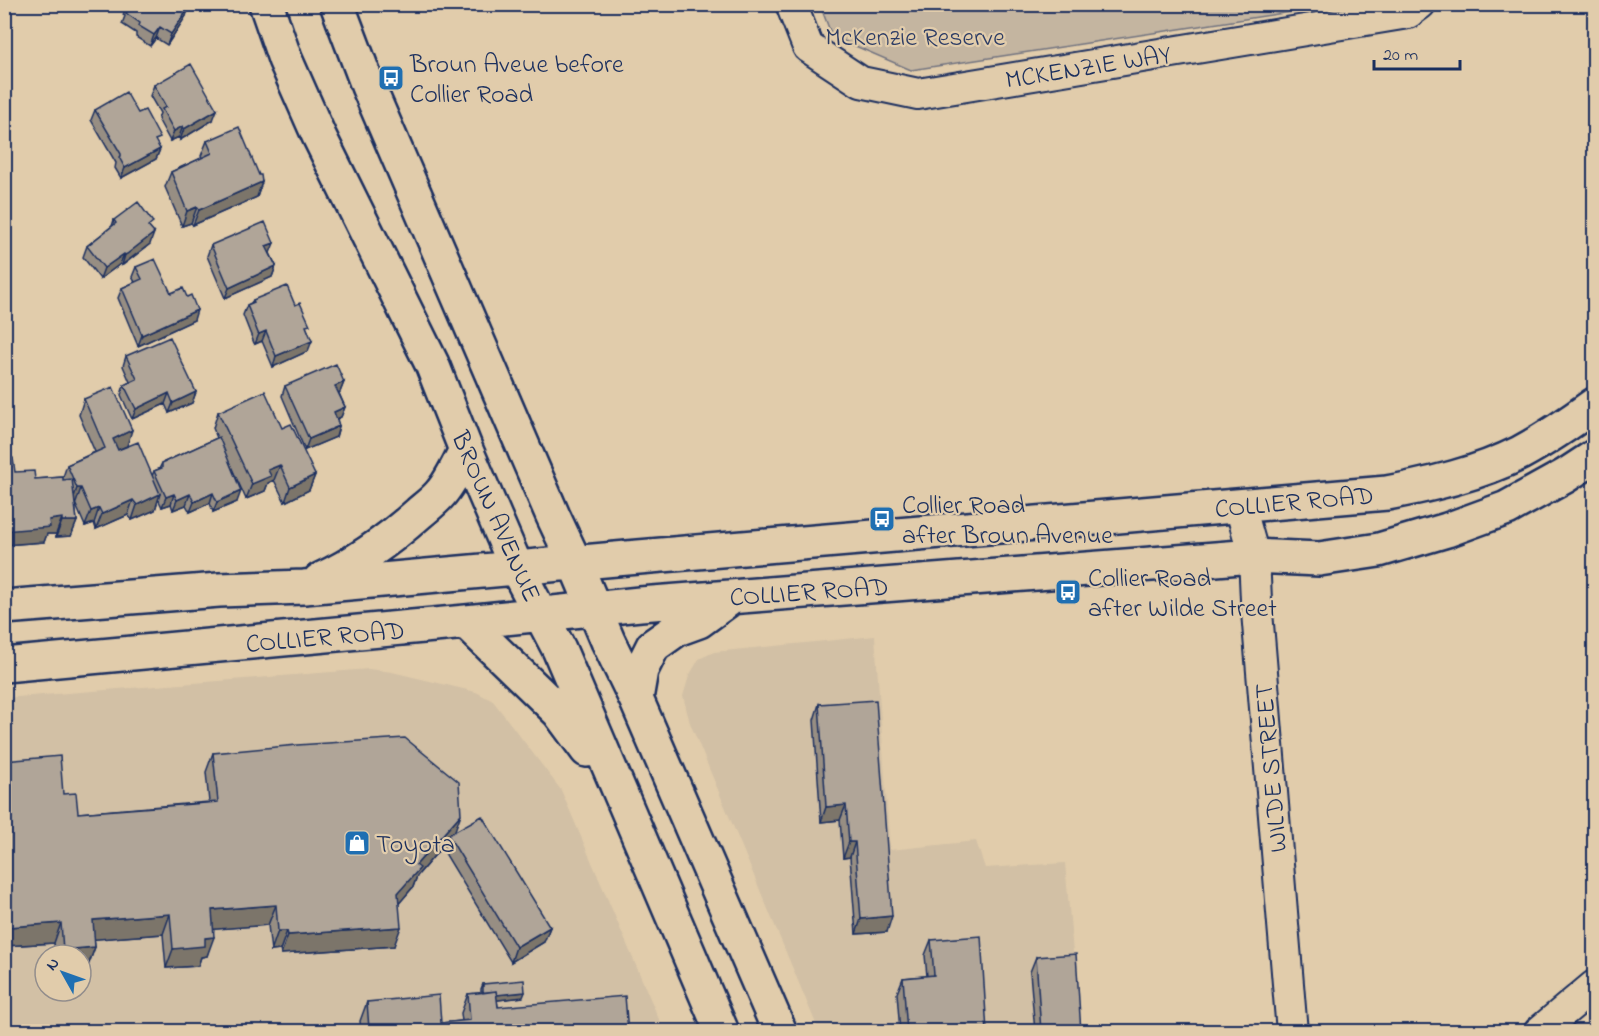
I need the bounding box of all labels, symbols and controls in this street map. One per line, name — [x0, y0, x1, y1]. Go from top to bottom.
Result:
park label: McKenzie Reserve — [825, 20, 1005, 58]
scale bar — [1374, 33, 1460, 71]
street label: MCKENZIE WAY — [1003, 37, 1174, 101]
text: 20 m — [1383, 43, 1418, 69]
place label: Broun Aveue before Collier Road — [409, 47, 624, 115]
bus stop icon: Broun Aveue before Collier Road — [376, 63, 406, 93]
street label: BROUN AVENUE — [439, 425, 549, 609]
street label: COLLIER ROAD — [1213, 478, 1375, 530]
place label: Collier Road after Broun Avenue — [902, 488, 1113, 556]
bus stop icon: Collier Road after Broun Avenue — [867, 504, 897, 534]
place label: Collier Road after Wilde Street — [1088, 561, 1277, 629]
street label: COLLIER ROAD — [728, 569, 890, 619]
bus stop icon: Collier Road after Wilde Street — [1053, 577, 1083, 607]
street label: COLLIER ROAD — [244, 613, 406, 665]
street label: WILDE STREET — [1247, 682, 1299, 854]
place label: Toyota — [376, 827, 455, 865]
shop icon: Toyota — [342, 828, 372, 858]
north arrow — [33, 943, 93, 1003]
text: N — [40, 953, 66, 976]

